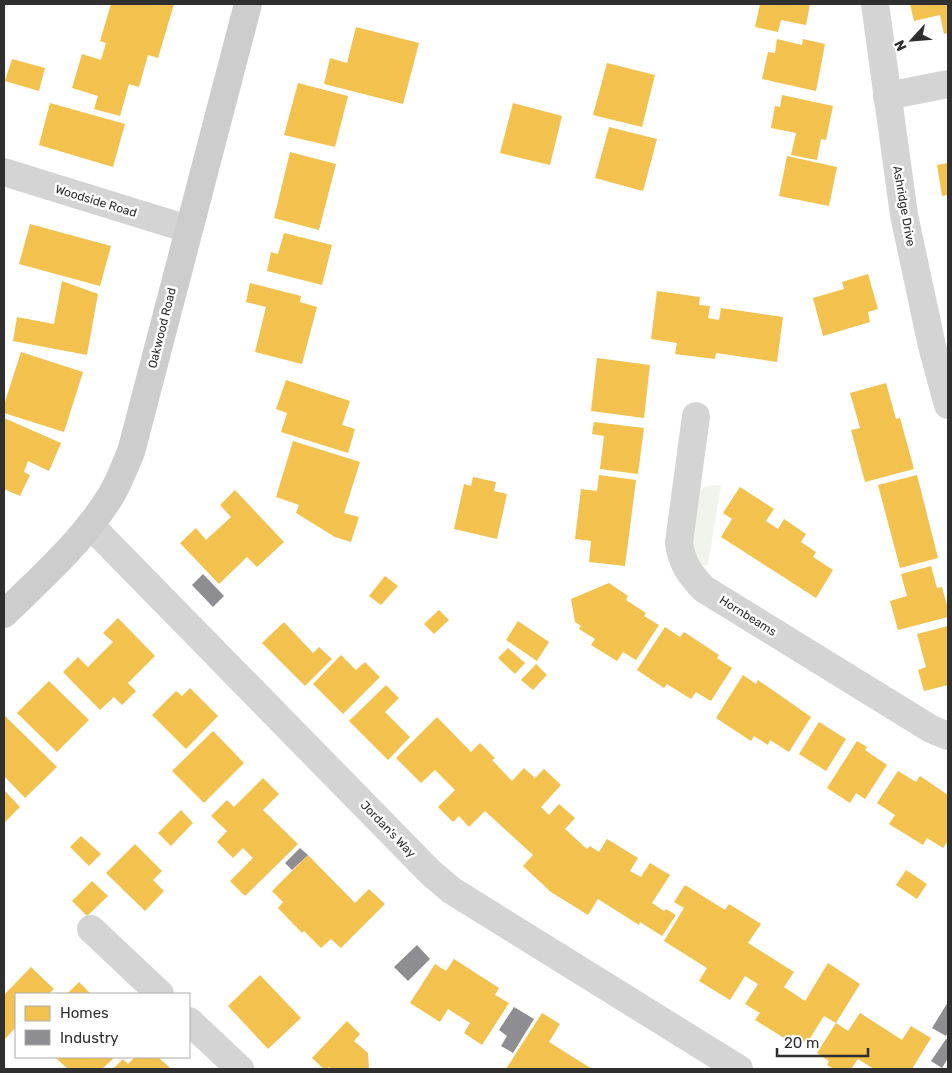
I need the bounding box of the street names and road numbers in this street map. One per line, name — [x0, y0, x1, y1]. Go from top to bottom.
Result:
street label: Ashridge Drive — [890, 165, 918, 248]
street label: Woodside Road — [54, 182, 138, 220]
street label: Oakwood Road — [145, 286, 179, 370]
street label: Hornbeams — [717, 593, 779, 639]
street label: Jordan's Way — [358, 798, 419, 860]

